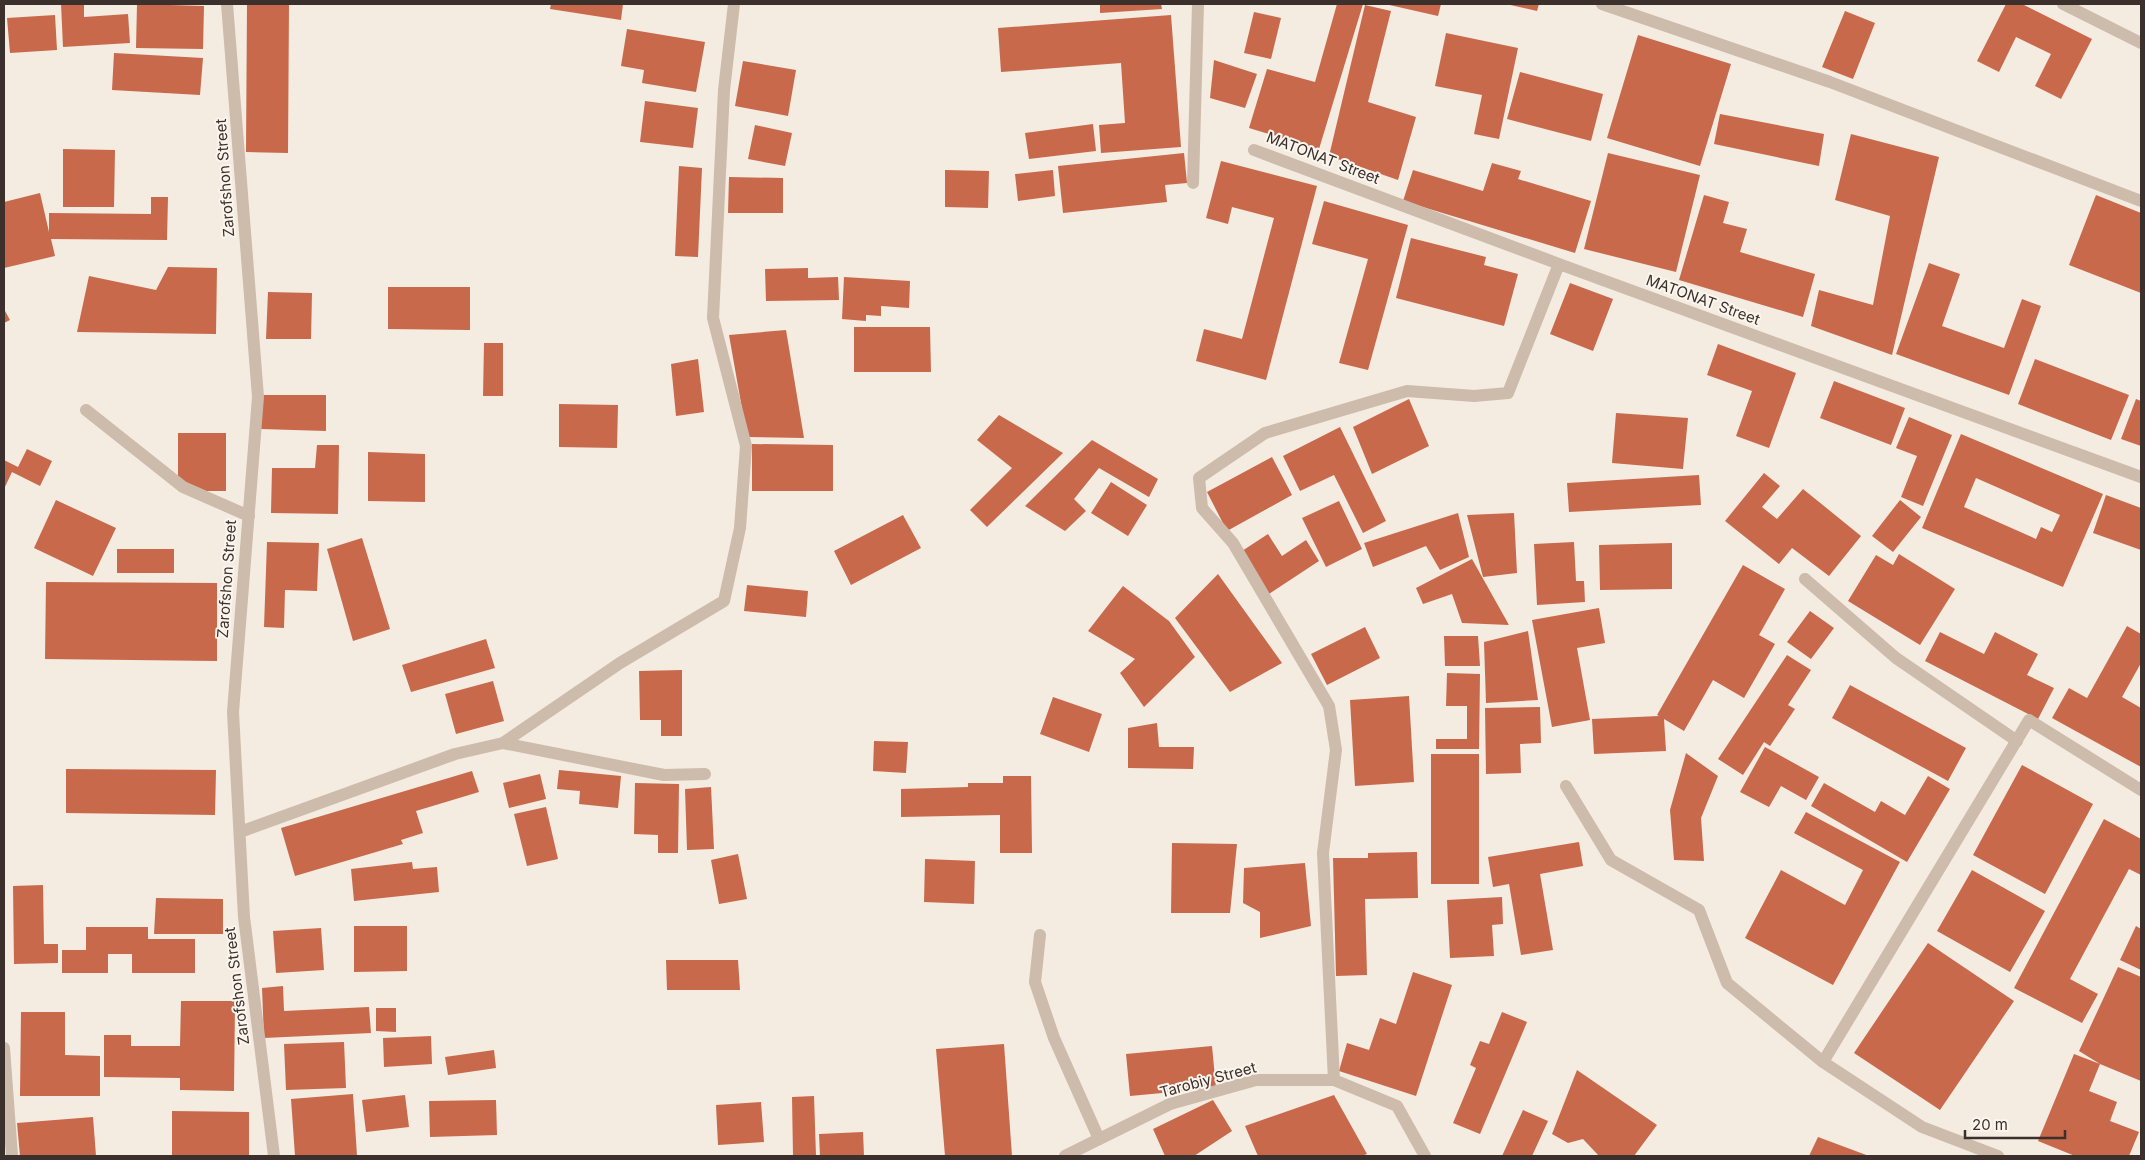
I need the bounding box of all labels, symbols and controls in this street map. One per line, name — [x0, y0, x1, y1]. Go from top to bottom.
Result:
street label: Zarofshon Street — [211, 118, 238, 238]
street label: MATONAT Street — [1264, 127, 1383, 188]
street label: MATONAT Street — [1644, 270, 1763, 329]
street label: Zarofshon Street — [213, 519, 240, 639]
street label: Zarofshon Street — [220, 926, 253, 1046]
street label: Tarobiy Street — [1158, 1057, 1258, 1102]
scale bar — [1965, 1108, 2065, 1140]
text: 20 m — [1972, 1115, 2008, 1134]

